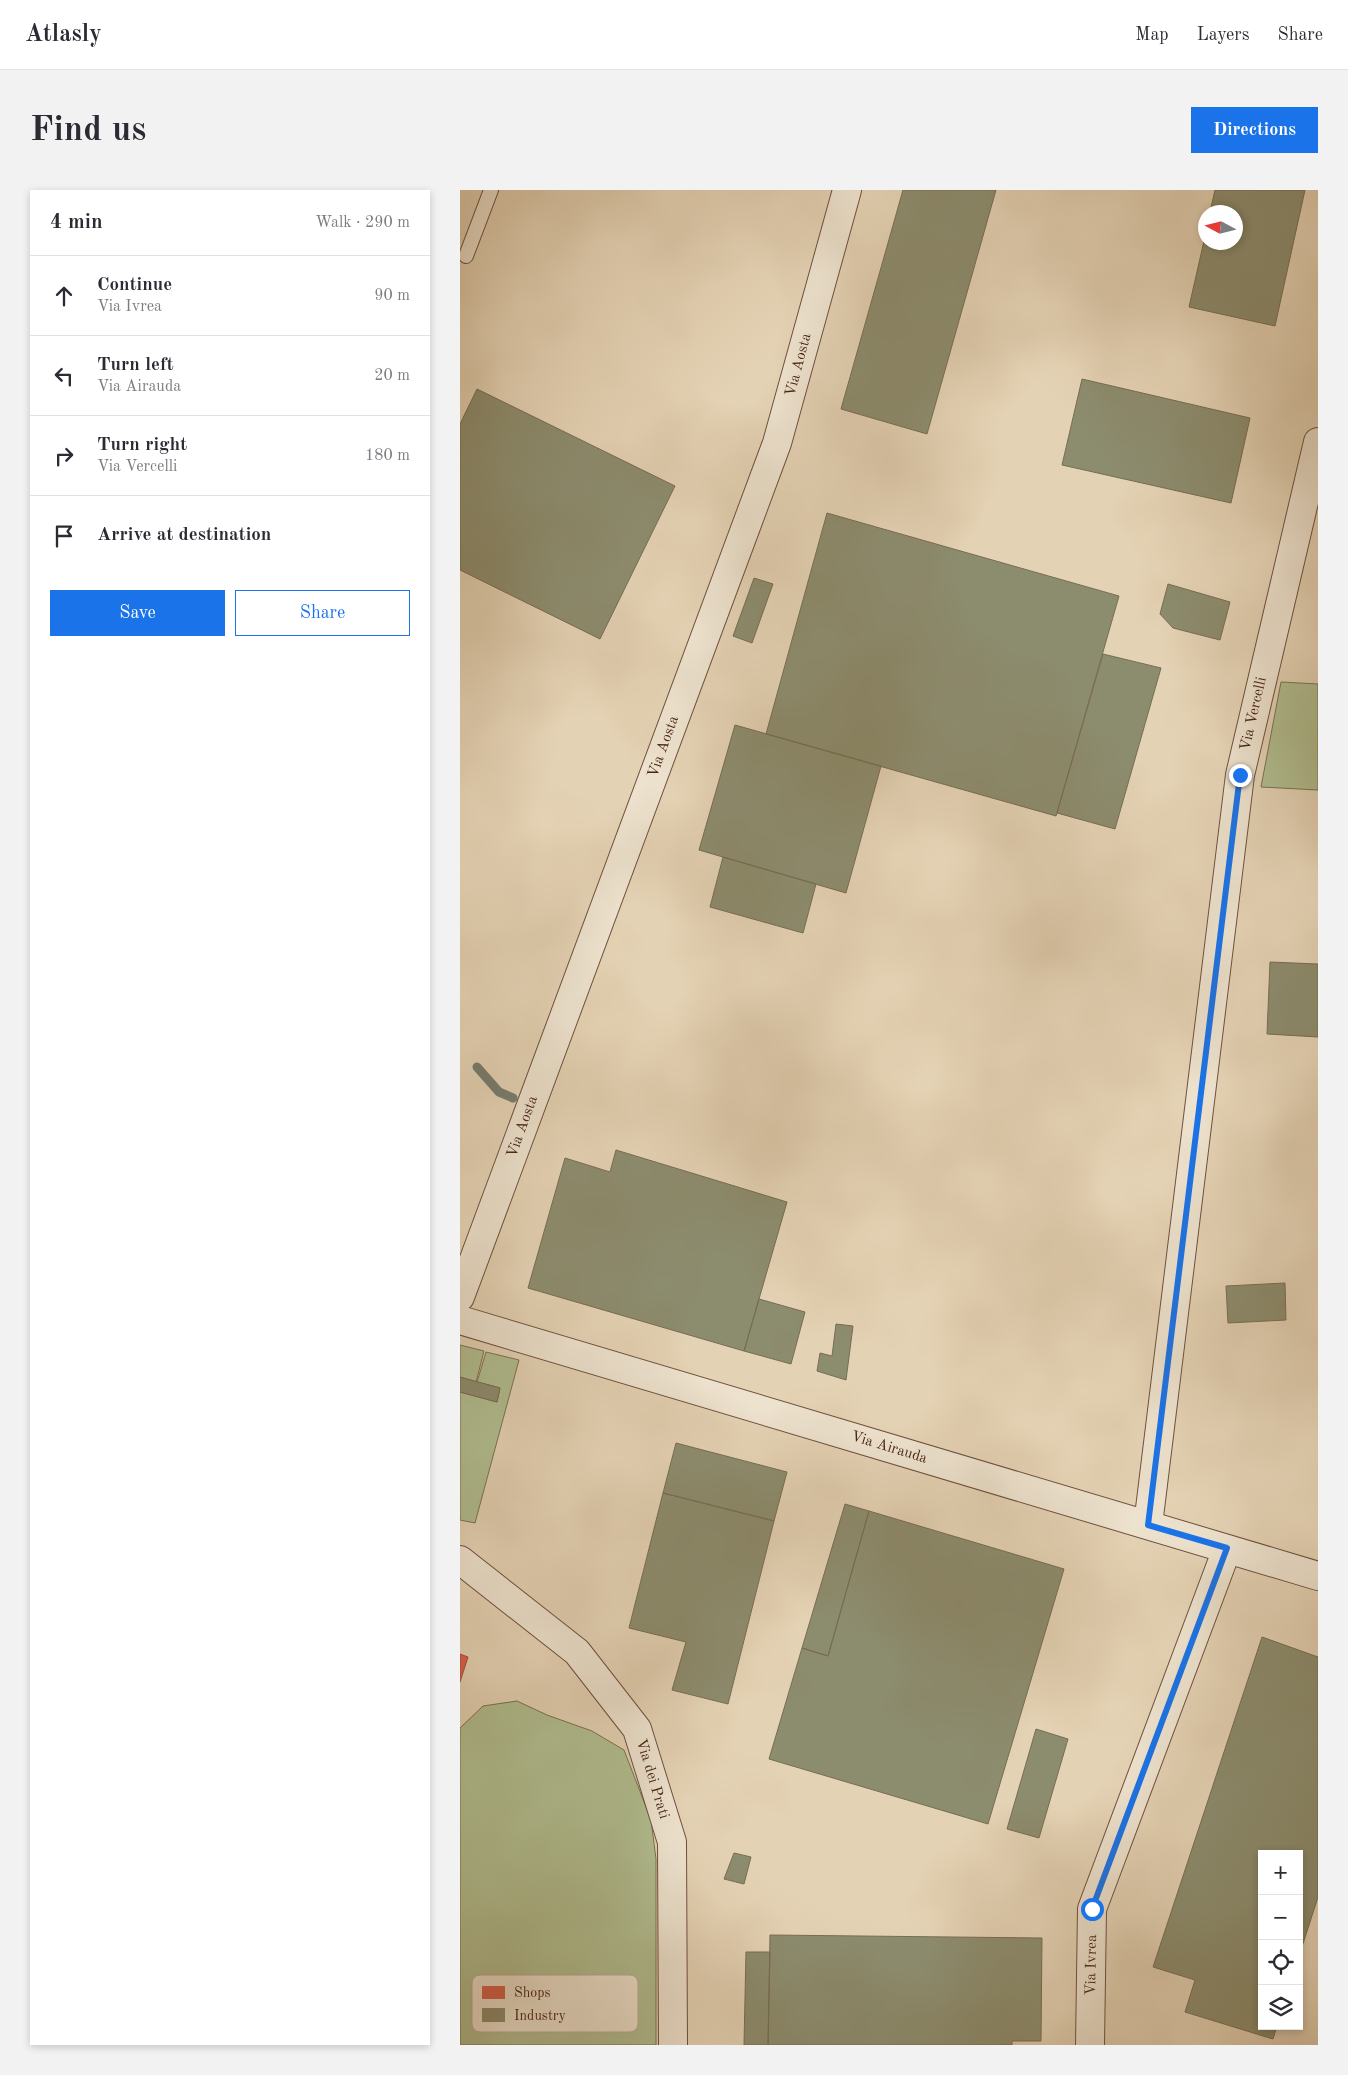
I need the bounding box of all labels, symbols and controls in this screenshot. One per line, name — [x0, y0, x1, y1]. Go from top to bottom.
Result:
text: Atlasly — [25, 23, 102, 47]
text: Map — [1135, 26, 1169, 44]
text: Layers — [1197, 26, 1249, 44]
text: Share — [1277, 26, 1323, 44]
button: Directions — [1191, 107, 1318, 153]
text: Find us — [30, 113, 146, 148]
north arrow — [1198, 205, 1243, 250]
text: 4 min — [50, 212, 103, 233]
text: Walk · 290 m — [315, 215, 410, 231]
text: Continue — [97, 276, 172, 295]
icon: ahead — [50, 282, 78, 310]
text: 90 m — [374, 288, 410, 304]
text: Via Ivrea — [97, 299, 162, 315]
street label: Via Aosta — [783, 331, 815, 398]
text: Turn left — [97, 356, 174, 375]
icon: left — [50, 362, 78, 390]
text: 20 m — [374, 368, 410, 384]
text: Via Airauda — [97, 379, 181, 395]
text: Turn right — [97, 436, 187, 455]
icon: right — [50, 442, 78, 470]
text: 180 m — [365, 448, 410, 464]
text: Via Vercelli — [97, 459, 177, 475]
icon: arrive — [50, 522, 78, 550]
text: Arrive at destination — [97, 526, 271, 545]
button: Save — [50, 590, 225, 636]
button: Share — [235, 590, 410, 636]
street label: Via Vercelli — [1238, 676, 1270, 752]
street label: Via Aosta — [646, 714, 682, 780]
route end — [1229, 764, 1252, 787]
street label: Via Aosta — [505, 1094, 541, 1160]
street label: Via Airauda — [849, 1429, 929, 1467]
street label: Via dei Prati — [633, 1737, 671, 1821]
map controls — [1258, 1850, 1303, 2030]
button: + — [1258, 1850, 1303, 1895]
button: − — [1258, 1895, 1303, 1940]
route start — [1081, 1898, 1104, 1921]
street label: Via Ivrea — [1084, 1934, 1100, 1996]
button: locate — [1258, 1940, 1303, 1985]
legend — [472, 1975, 638, 2032]
button: layers — [1258, 1985, 1303, 2030]
text: Shops — [514, 1986, 551, 2000]
text: Industry — [514, 2009, 567, 2023]

